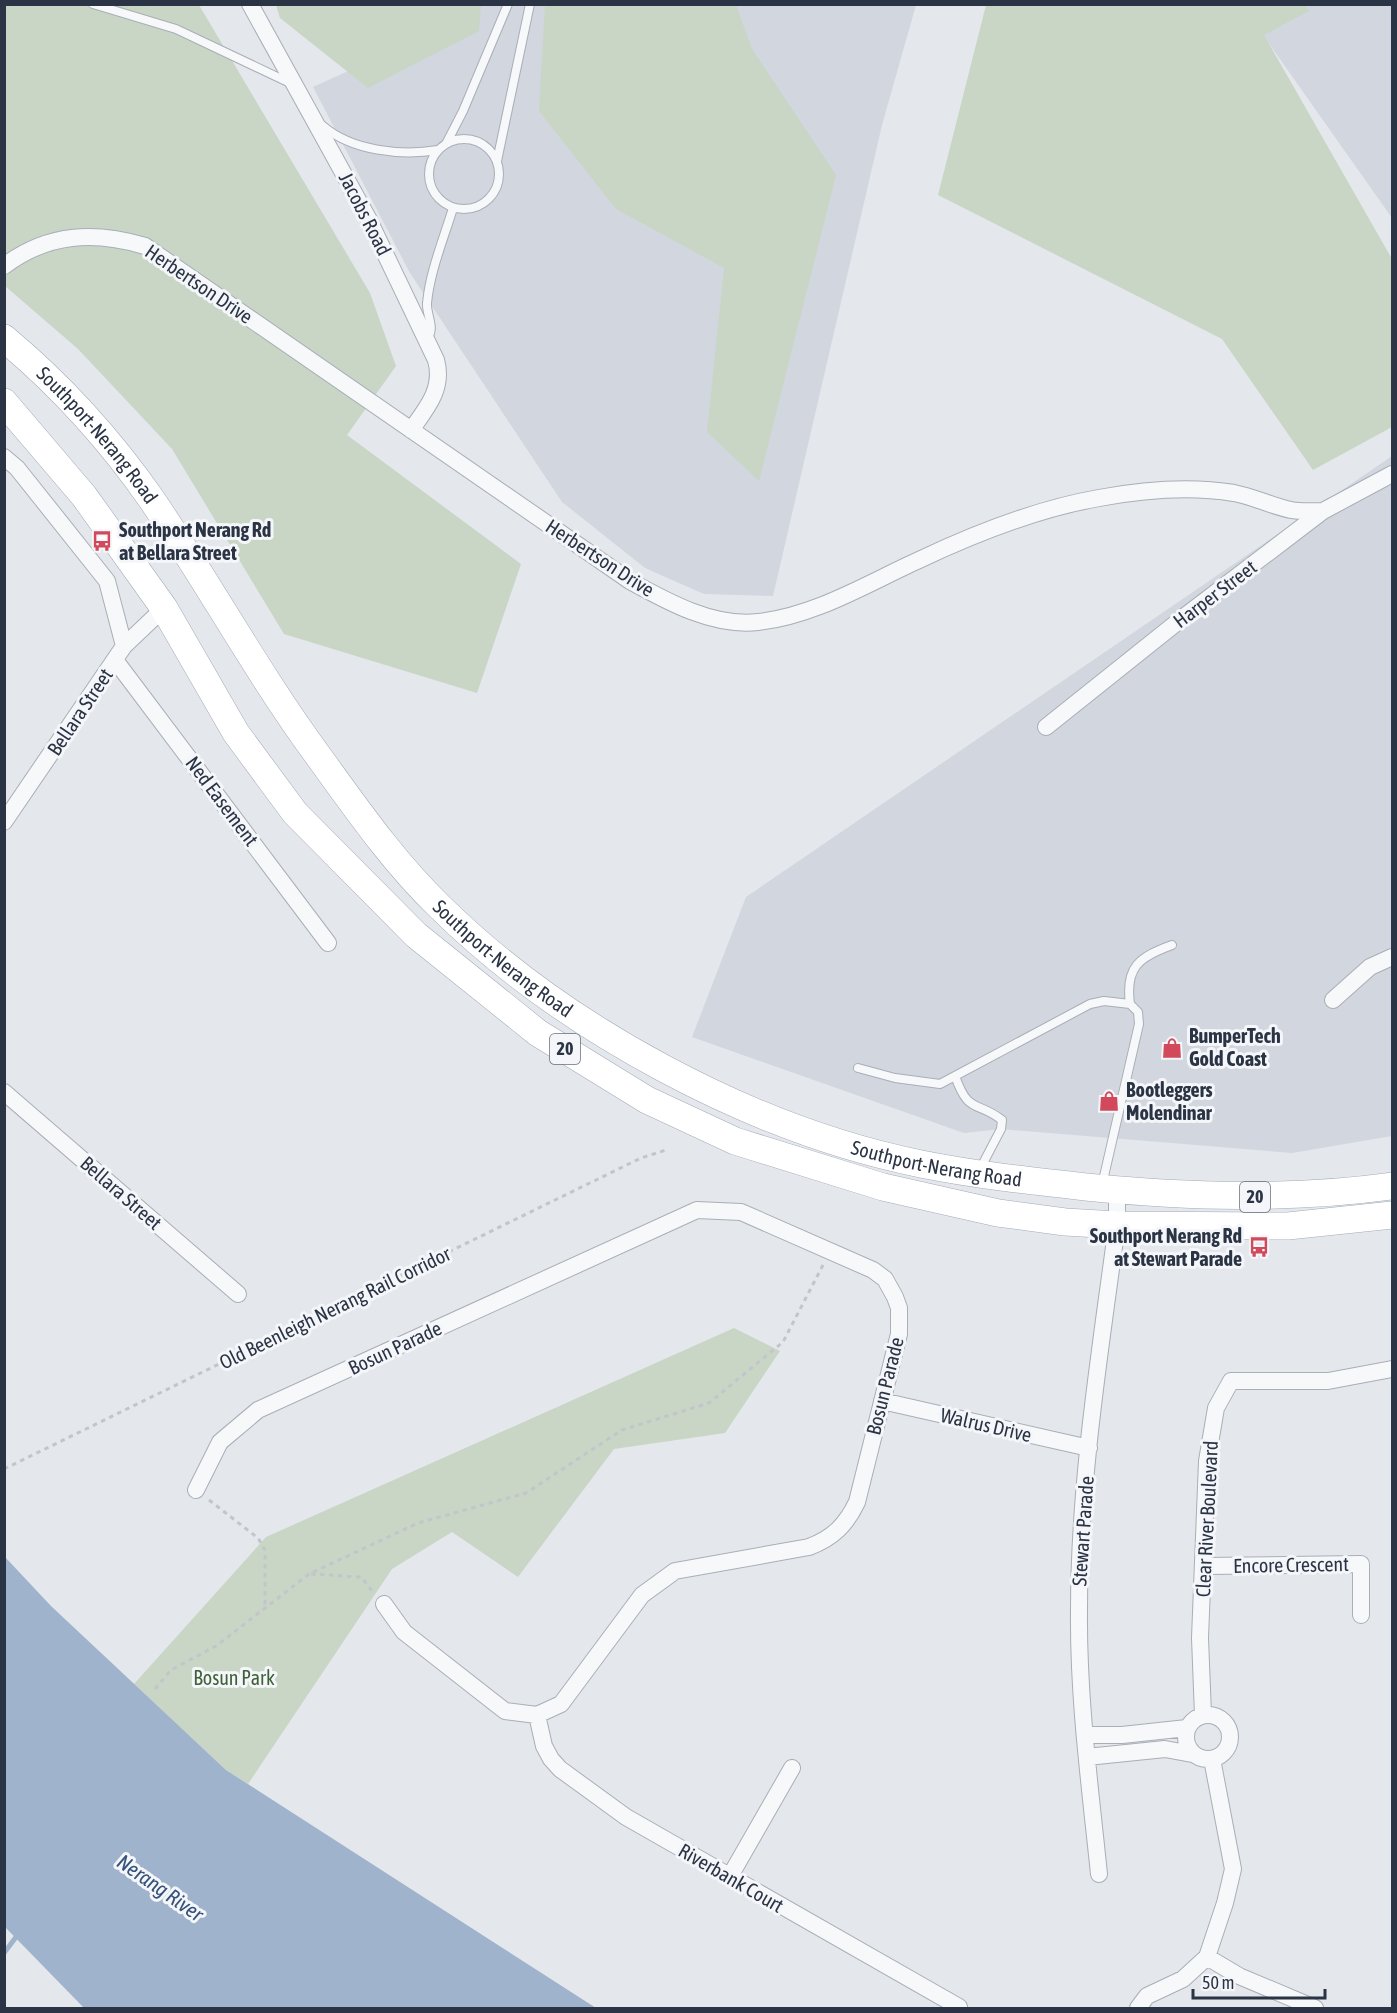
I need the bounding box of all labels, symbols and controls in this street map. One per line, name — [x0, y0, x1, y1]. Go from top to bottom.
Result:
street label: Jacobs Road — [335, 168, 396, 259]
street label: Herbertson Drive — [141, 239, 257, 328]
street label: Southport-Nerang Road — [32, 361, 163, 508]
street label: Herbertson Drive — [542, 514, 659, 601]
place label: Southport Nerang Rd at Bellara Street — [119, 518, 271, 564]
bus stop icon: Southport Nerang Rd at Bellara Street — [90, 529, 114, 553]
street label: Harper Street — [1169, 555, 1261, 632]
street label: Bellara Street — [42, 664, 117, 760]
street label: Ned Easement — [181, 751, 264, 850]
street label: Southport-Nerang Road — [429, 895, 577, 1022]
place label: BumperTech Gold Coast — [1189, 1024, 1281, 1070]
road number: 20 — [550, 1034, 580, 1064]
shop icon: BumperTech Gold Coast — [1160, 1036, 1184, 1060]
place label: Bootleggers Molendinar — [1126, 1078, 1213, 1124]
shop icon: Bootleggers Molendinar — [1097, 1089, 1121, 1113]
street label: Southport-Nerang Road — [849, 1135, 1023, 1191]
street label: Bellara Street — [76, 1151, 167, 1234]
road number: 20 — [1240, 1182, 1270, 1212]
place label: Southport Nerang Rd at Stewart Parade — [1090, 1224, 1242, 1270]
bus stop icon: Southport Nerang Rd at Stewart Parade — [1247, 1235, 1271, 1259]
street label: Old Beenleigh Nerang Rail Corridor — [215, 1241, 455, 1374]
street label: Bosun Parade — [345, 1316, 445, 1379]
street label: Bosun Parade — [861, 1335, 908, 1437]
street label: Walrus Drive — [938, 1403, 1034, 1446]
street label: Clear River Boulevard — [1191, 1440, 1222, 1598]
street label: Stewart Parade — [1067, 1475, 1098, 1587]
street label: Encore Crescent — [1233, 1552, 1349, 1577]
park label: Bosun Park — [193, 1666, 275, 1689]
street label: Riverbank Court — [675, 1838, 788, 1917]
water label: Nerang River — [113, 1849, 209, 1926]
scale bar — [1193, 1962, 1325, 2000]
text: 50 m — [1202, 1972, 1234, 1993]

